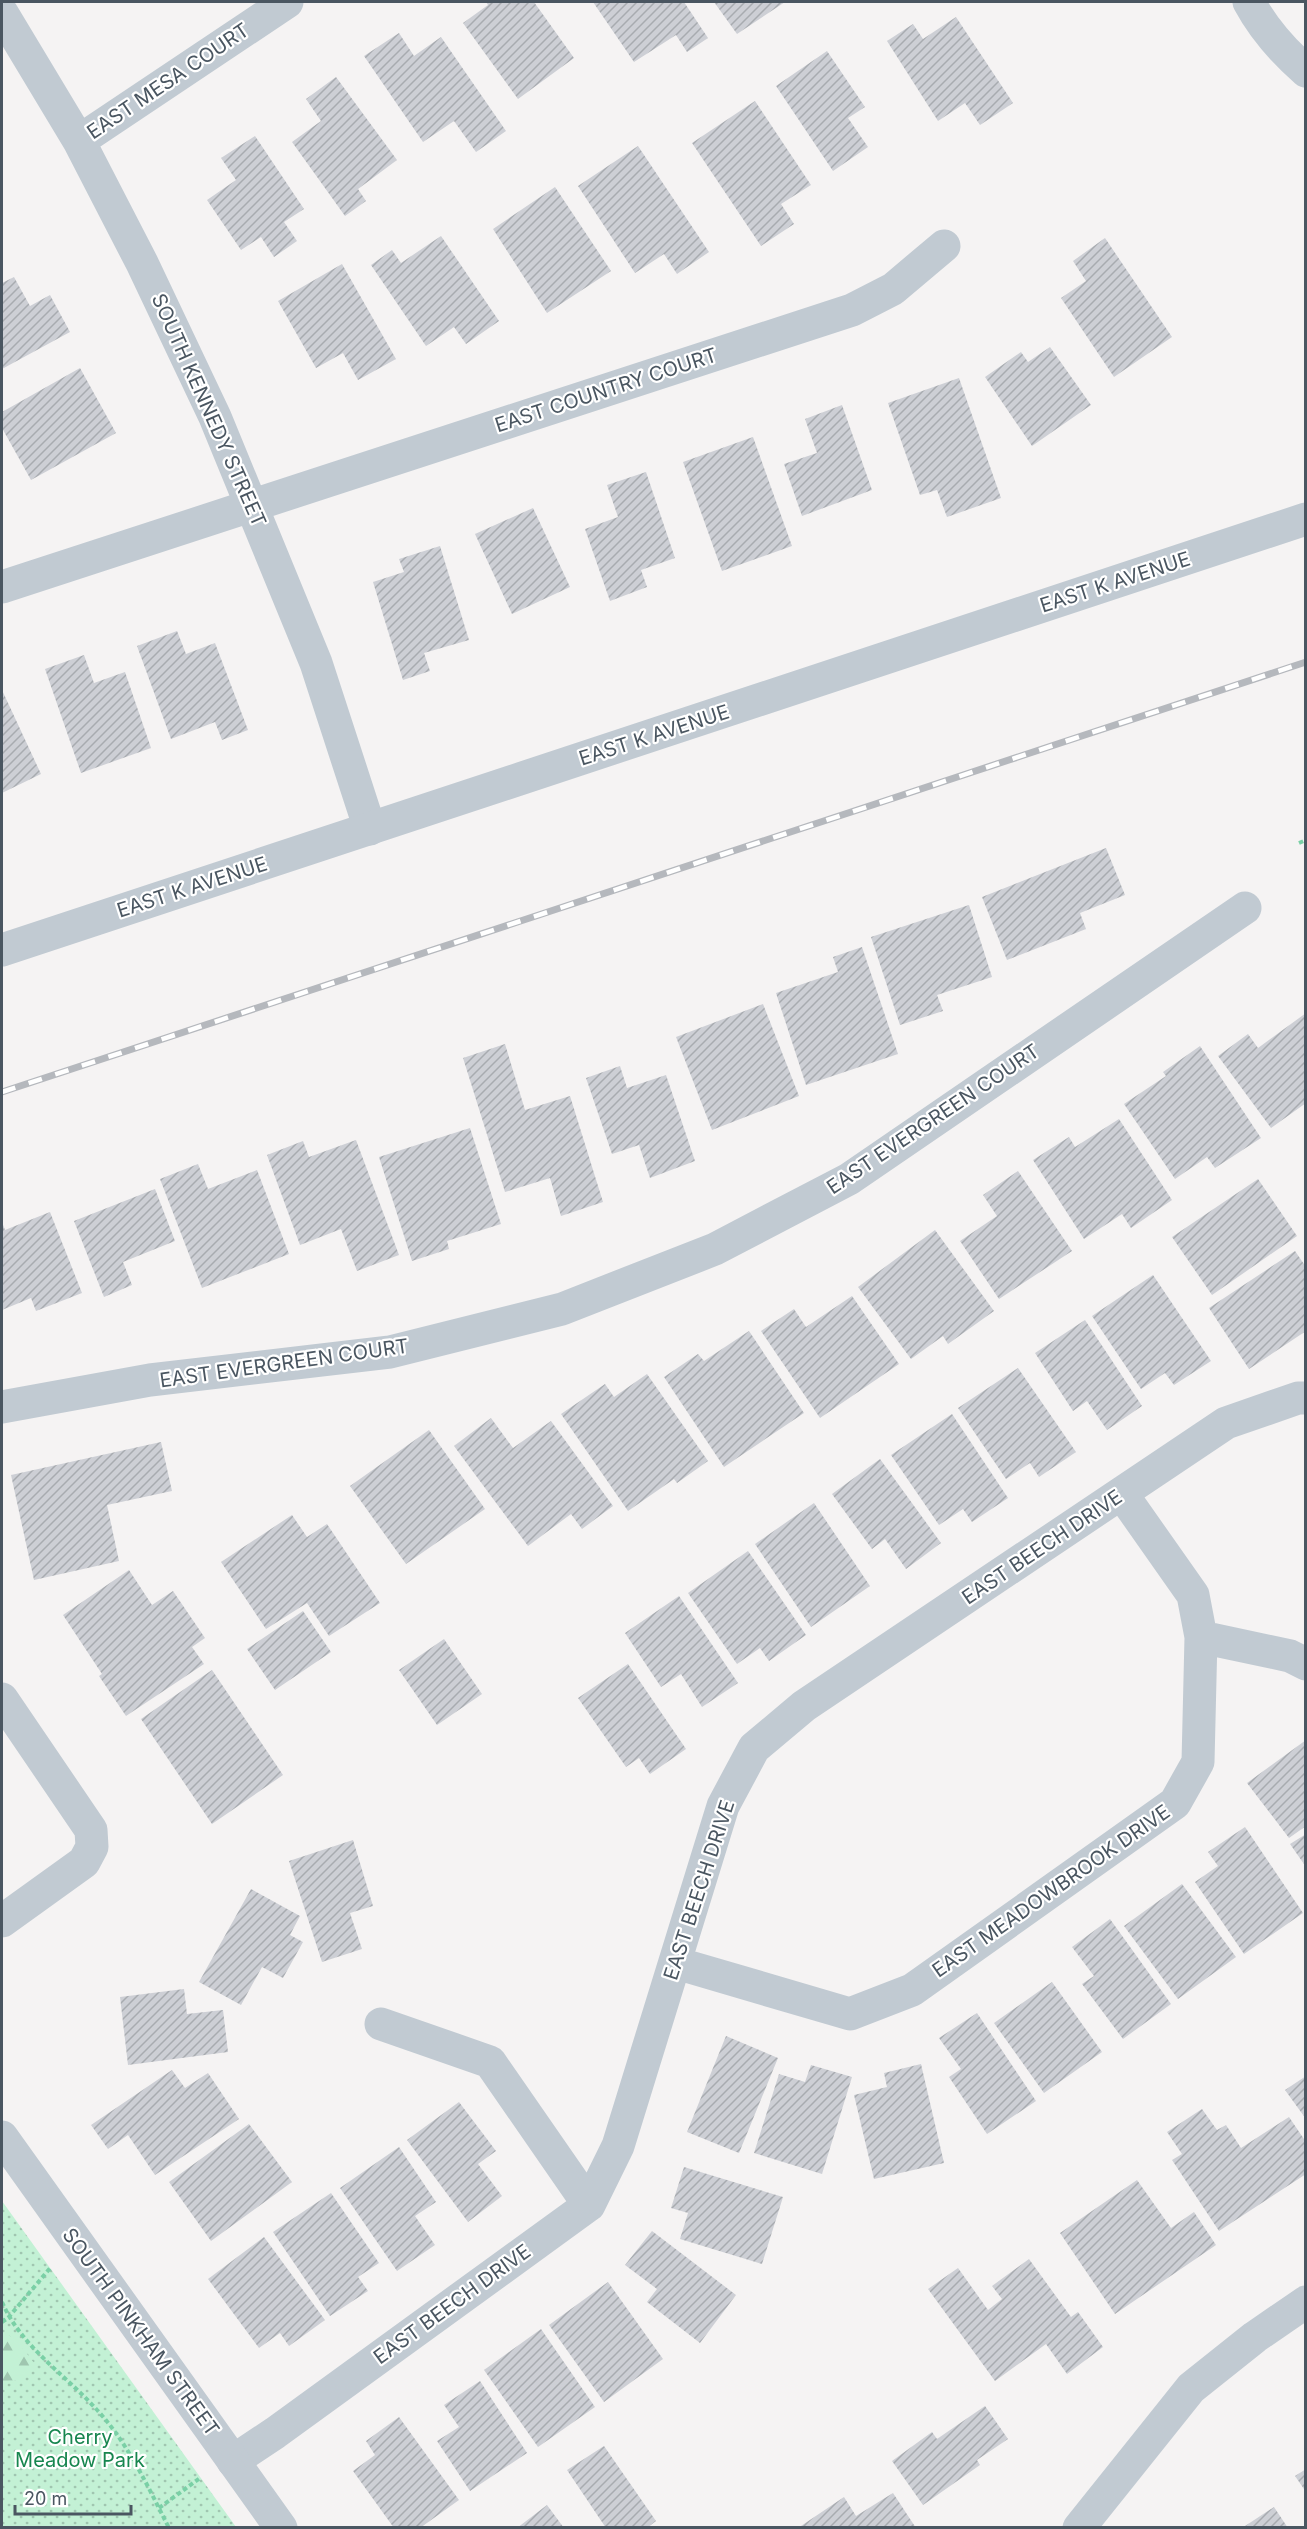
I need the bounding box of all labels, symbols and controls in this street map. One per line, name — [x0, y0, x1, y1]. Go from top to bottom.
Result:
street label: EAST MESA COURT — [82, 18, 254, 144]
street label: SOUTH KENNEDY STREET — [147, 290, 271, 530]
street label: EAST COUNTRY COURT — [492, 343, 720, 437]
street label: EAST K AVENUE — [1037, 546, 1193, 618]
street label: EAST K AVENUE — [576, 699, 732, 771]
street label: EAST K AVENUE — [114, 851, 270, 923]
street label: EAST EVERGREEN COURT — [822, 1039, 1044, 1199]
street label: EAST EVERGREEN COURT — [158, 1334, 410, 1392]
street label: EAST BEECH DRIVE — [957, 1485, 1127, 1609]
street label: EAST BEECH DRIVE — [659, 1797, 739, 1983]
street label: EAST MEADOWBROOK DRIVE — [928, 1800, 1174, 1982]
street label: SOUTH PINKHAM STREET — [58, 2223, 224, 2441]
street label: EAST BEECH DRIVE — [369, 2239, 535, 2369]
park label: Cherry Meadow Park — [15, 2425, 145, 2472]
scale bar — [15, 2478, 130, 2516]
text: 20 m — [24, 2488, 67, 2509]

